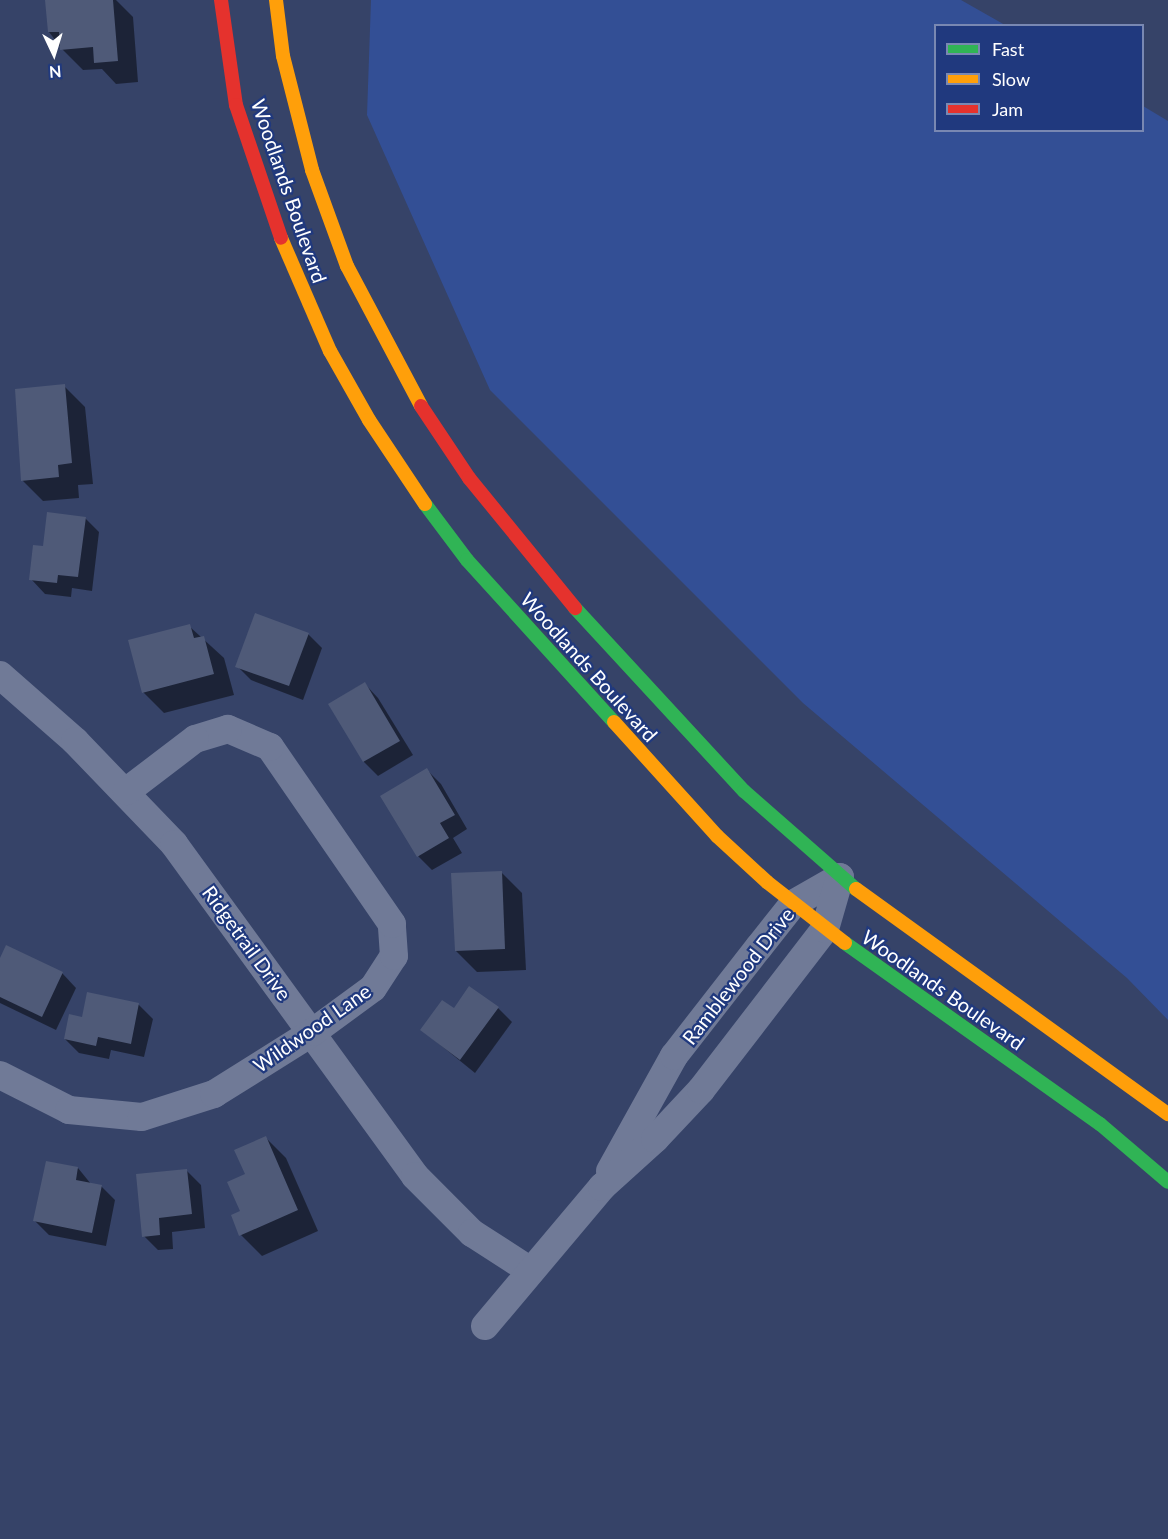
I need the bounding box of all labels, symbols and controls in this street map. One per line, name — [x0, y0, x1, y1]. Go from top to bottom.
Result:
north arrow — [24, 24, 84, 84]
legend — [934, 24, 1144, 132]
text: Fast — [992, 38, 1024, 60]
text: N — [48, 63, 62, 82]
text: Slow — [992, 68, 1030, 90]
street label: Woodlands Boulevard — [246, 96, 332, 286]
text: Jam — [992, 98, 1023, 120]
street label: Woodlands Boulevard — [516, 587, 662, 747]
street label: Ridgetrail Drive — [197, 881, 297, 1005]
street label: Ramblewood Drive — [677, 903, 799, 1049]
street label: Woodlands Boulevard — [857, 925, 1029, 1055]
street label: Wildwood Lane — [249, 979, 375, 1077]

